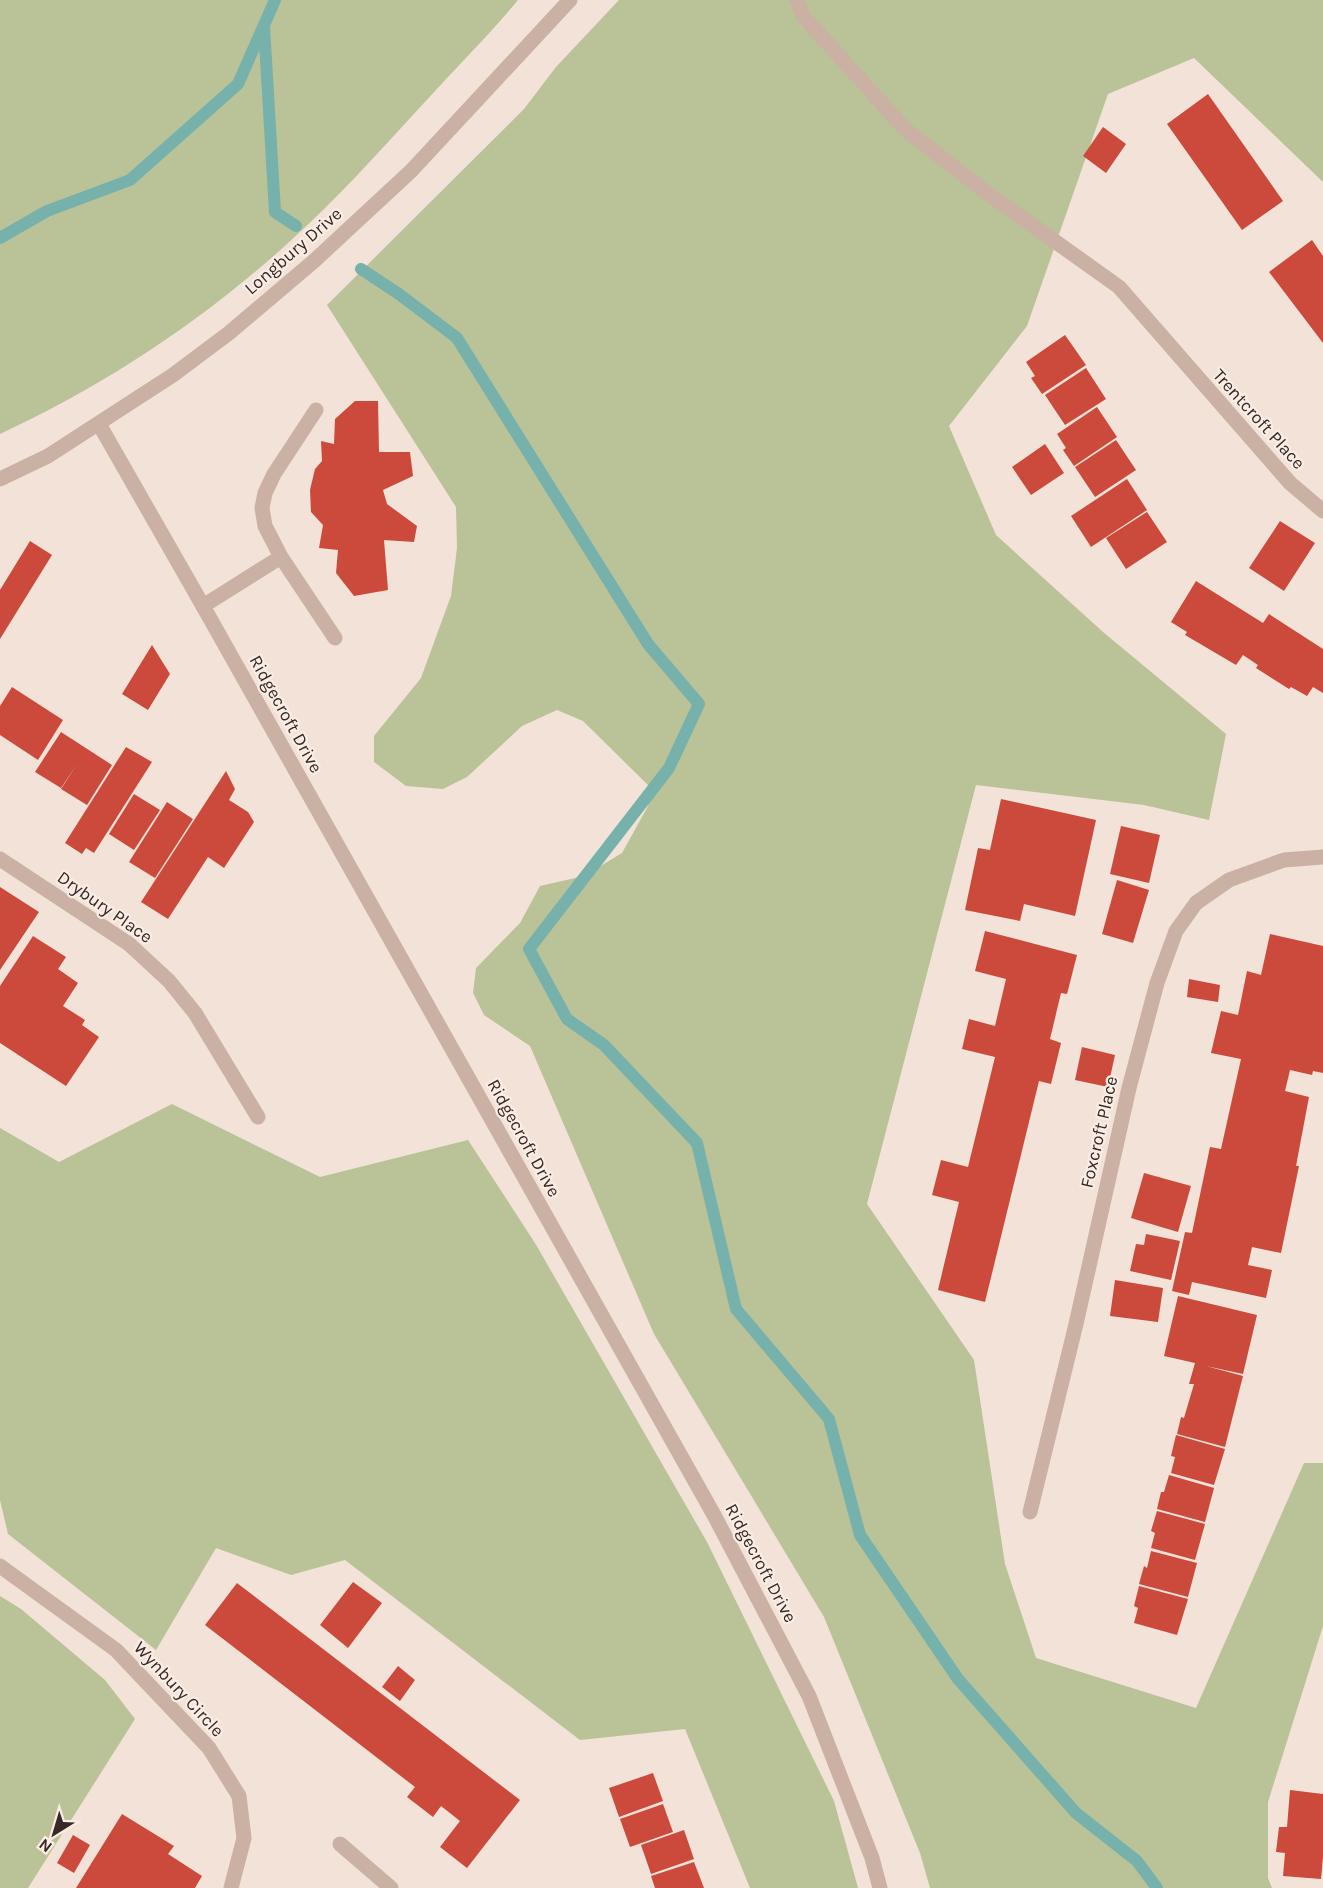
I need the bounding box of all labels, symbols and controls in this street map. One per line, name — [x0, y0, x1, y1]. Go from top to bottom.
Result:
street label: Longbury Drive — [240, 203, 346, 299]
street label: Trentcroft Place — [1208, 364, 1310, 474]
street label: Ridgecroft Drive — [245, 651, 327, 777]
street label: Drybury Place — [53, 866, 157, 948]
street label: Foxcroft Place — [1075, 1074, 1123, 1190]
street label: Ridgecroft Drive — [483, 1075, 565, 1201]
street label: Ridgecroft Drive — [720, 1500, 802, 1626]
street label: Wynbury Circle — [129, 1637, 229, 1741]
north arrow — [24, 1804, 84, 1864]
text: N — [35, 1835, 56, 1857]

